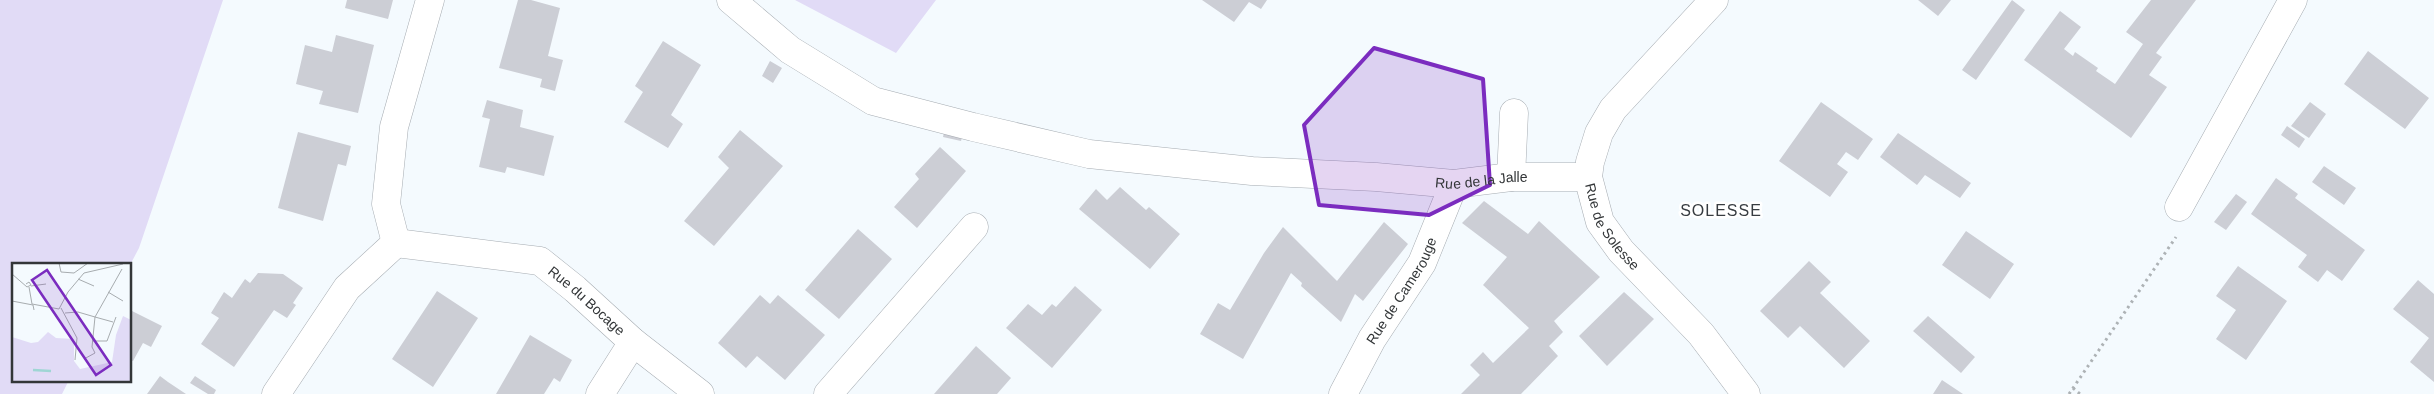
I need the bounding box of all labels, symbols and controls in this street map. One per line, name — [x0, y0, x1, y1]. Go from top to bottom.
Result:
street label: Rue de la Jalle — [1434, 169, 1528, 192]
street label: Rue de Solesse — [1582, 181, 1643, 273]
district label: SOLESSE — [1680, 202, 1762, 219]
street label: Rue de Camerouge — [1363, 235, 1440, 347]
inset map — [12, 263, 131, 382]
street label: Rue du Bocage — [545, 263, 628, 339]

